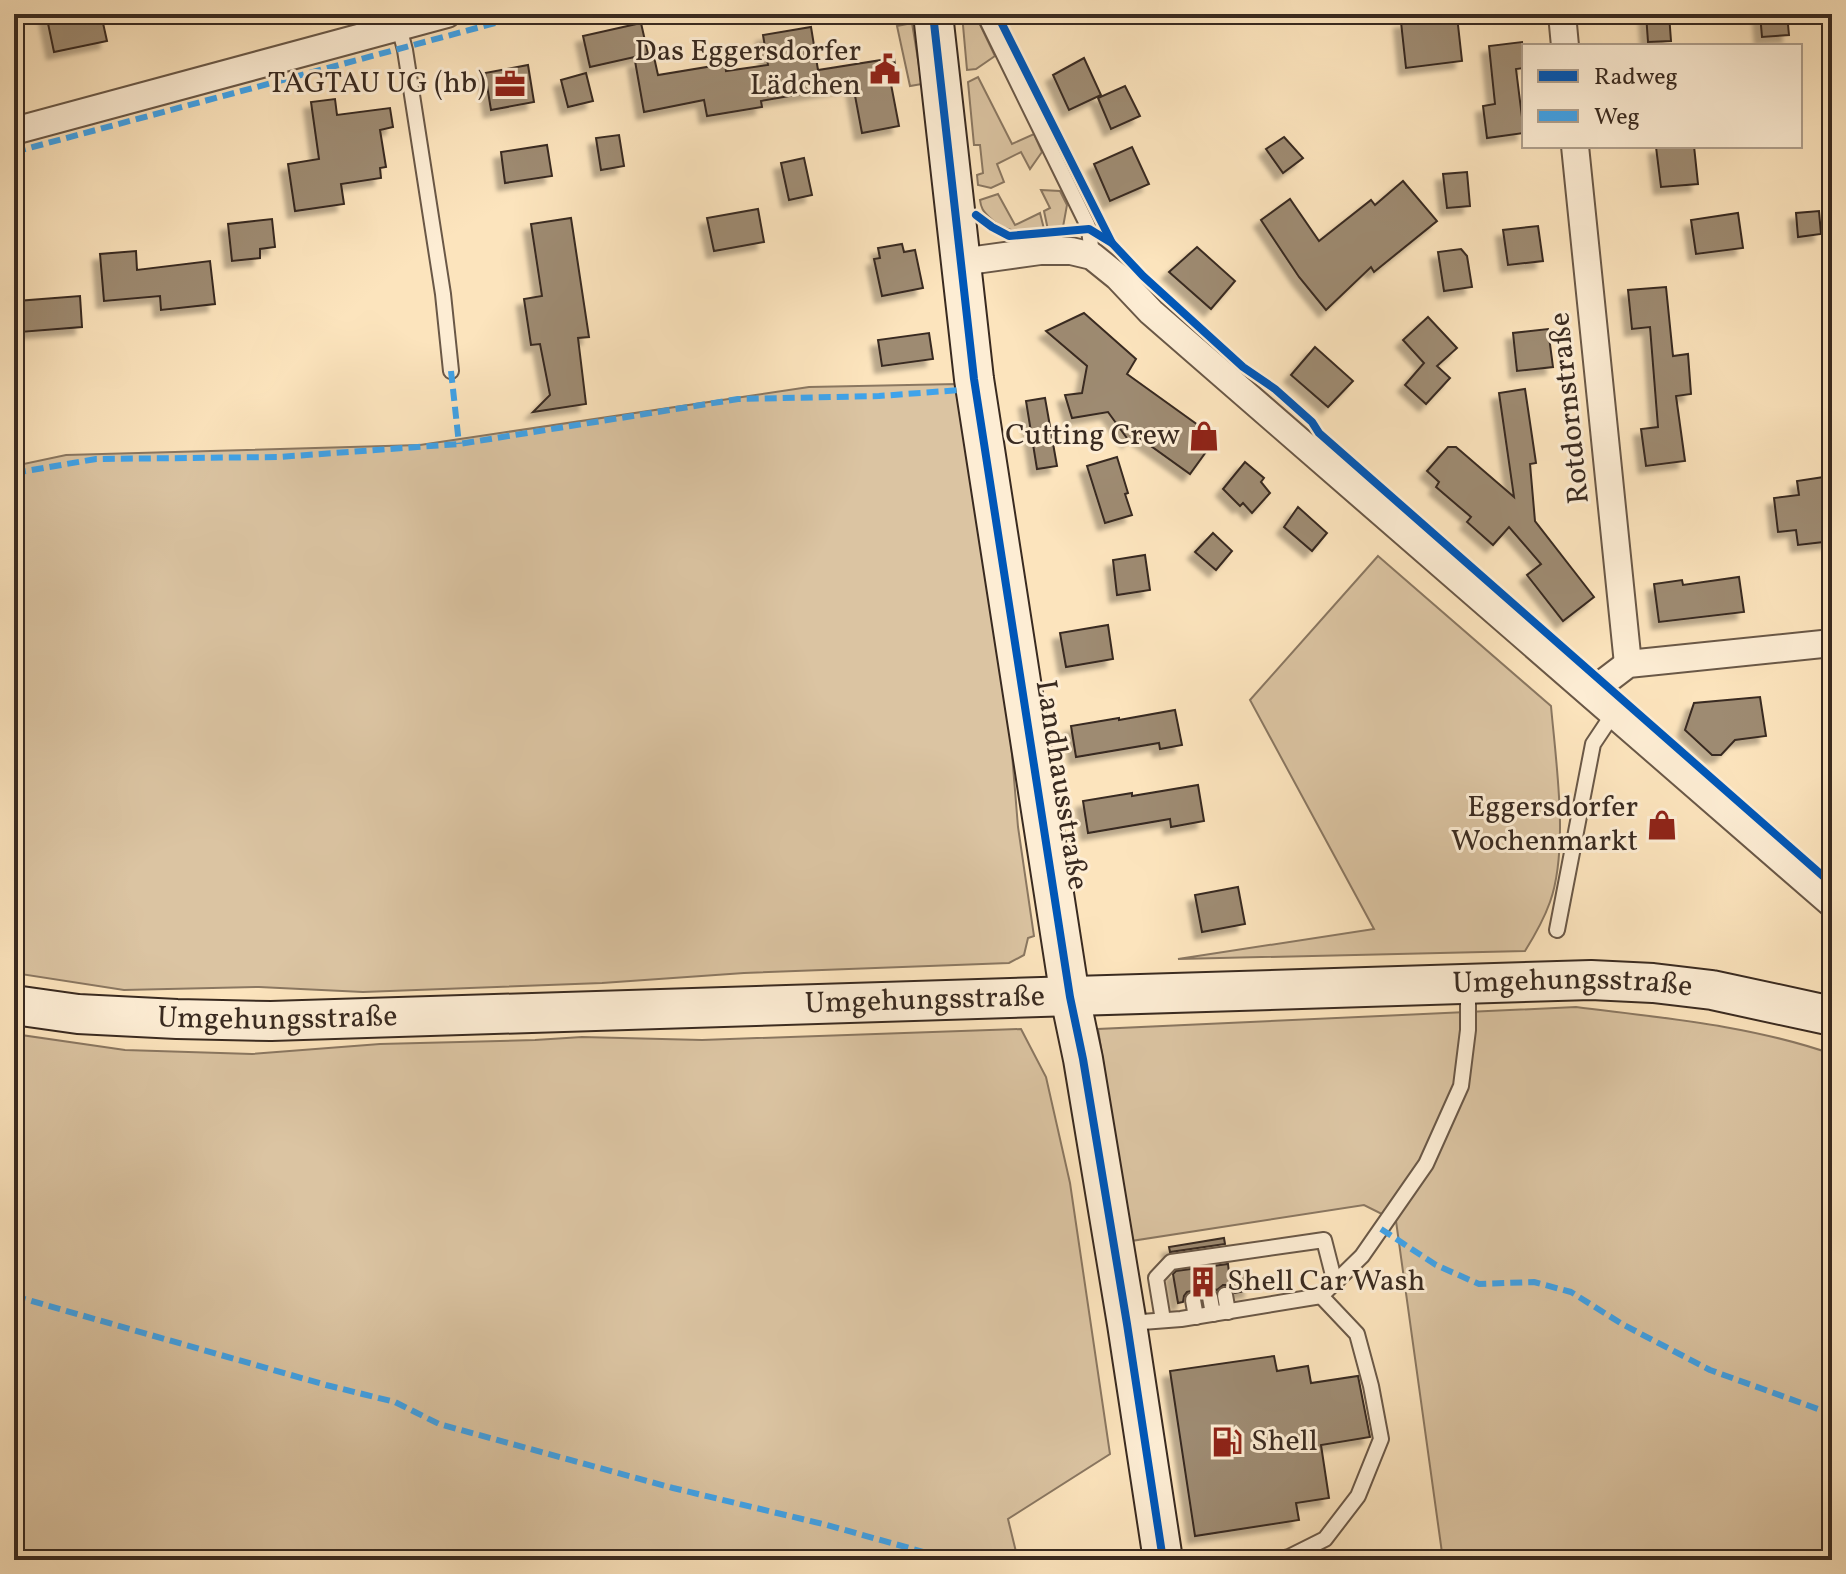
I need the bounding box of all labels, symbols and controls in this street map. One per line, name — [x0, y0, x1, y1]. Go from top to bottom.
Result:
place label: Das Eggersdorfer Lädchen — [635, 31, 861, 107]
legend — [1522, 44, 1802, 148]
public building icon: Das Eggersdorfer Lädchen — [868, 52, 902, 86]
text: Radweg — [1594, 61, 1678, 95]
place label: TAGTAU UG (hb) — [268, 63, 486, 105]
office icon: TAGTAU UG (hb) — [493, 67, 527, 101]
text: Weg — [1594, 101, 1640, 135]
street label: Rotdornstraße — [1539, 310, 1601, 506]
place label: Cutting Crew — [1005, 415, 1180, 457]
shop icon: Cutting Crew — [1187, 419, 1221, 453]
street label: Landhausstraße — [1024, 677, 1098, 893]
place label: Eggersdorfer Wochenmarkt — [1451, 787, 1638, 863]
shop icon: Eggersdorfer Wochenmarkt — [1645, 808, 1679, 842]
street label: Umgehungsstraße — [1452, 959, 1695, 1009]
street label: Umgehungsstraße — [804, 976, 1046, 1025]
street label: Umgehungsstraße — [156, 996, 398, 1042]
place label: Shell Car Wash — [1227, 1261, 1425, 1303]
building icon: Shell Car Wash — [1186, 1265, 1220, 1299]
place label: Shell — [1251, 1421, 1318, 1463]
fuel station icon: Shell — [1210, 1425, 1244, 1459]

